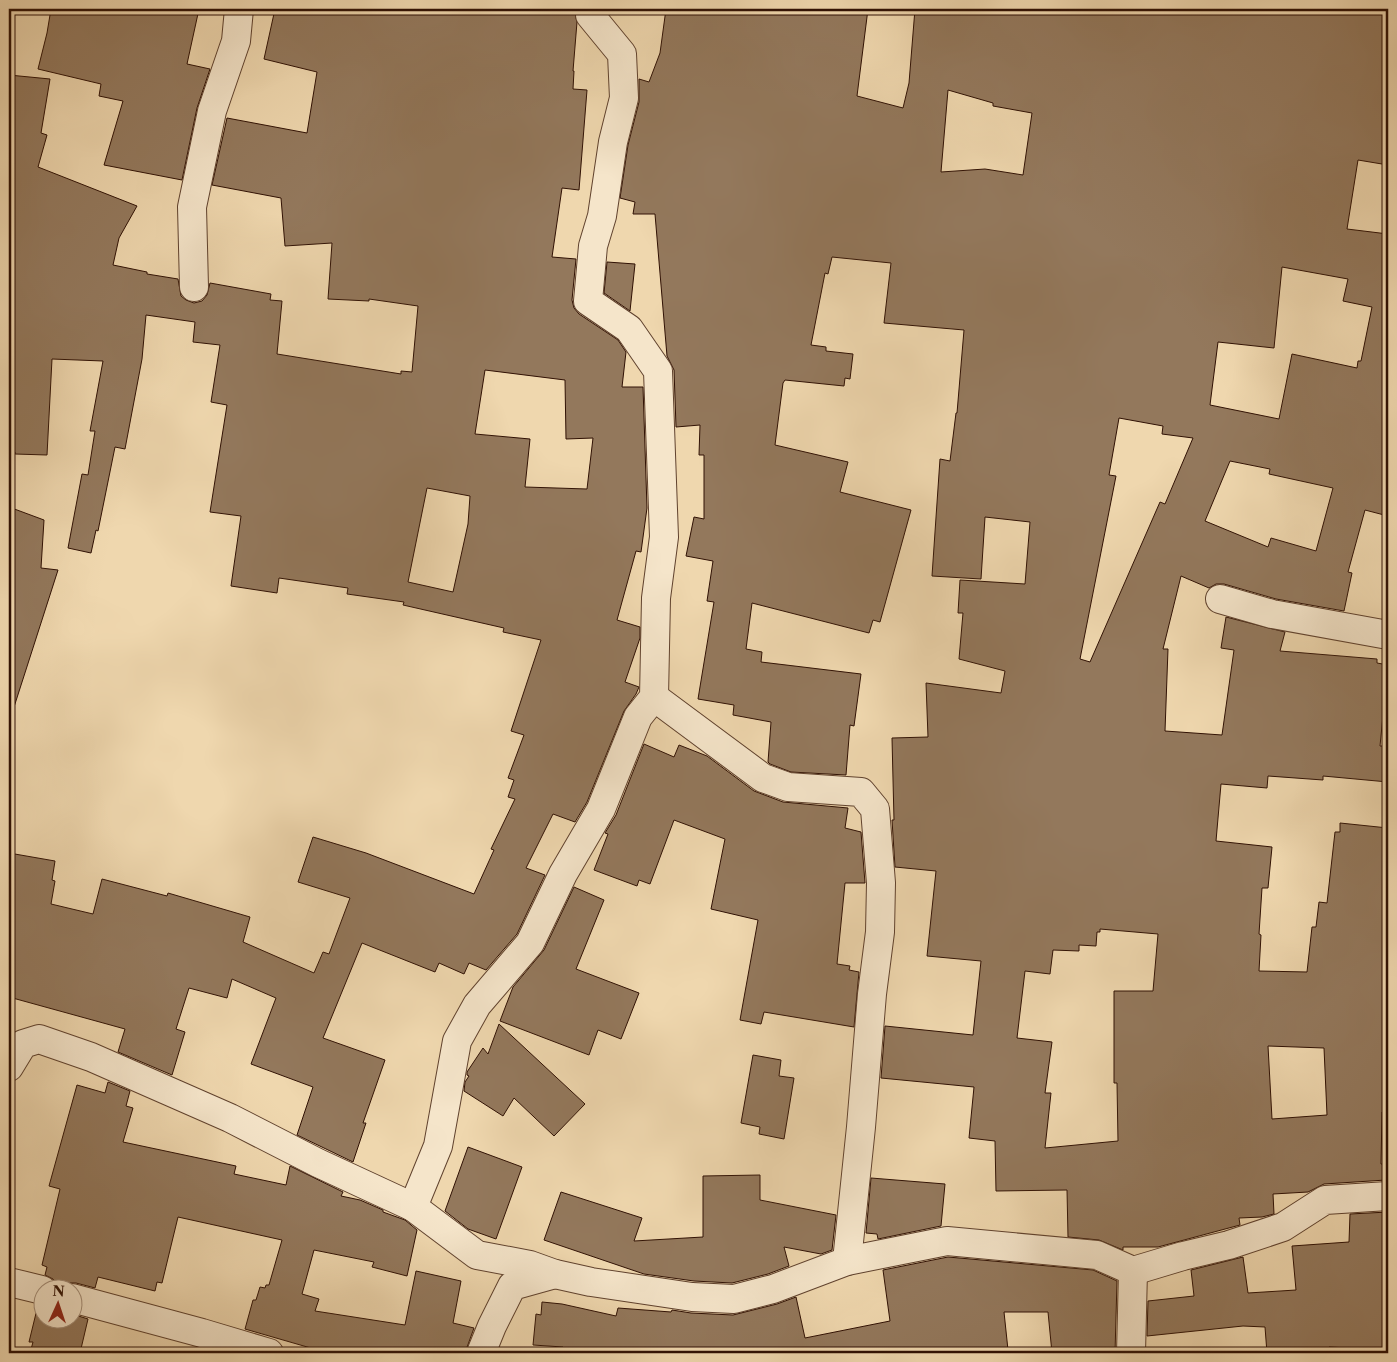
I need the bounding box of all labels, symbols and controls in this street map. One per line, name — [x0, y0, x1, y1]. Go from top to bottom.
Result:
north arrow — [32, 1280, 82, 1330]
text: N — [52, 1282, 65, 1300]

